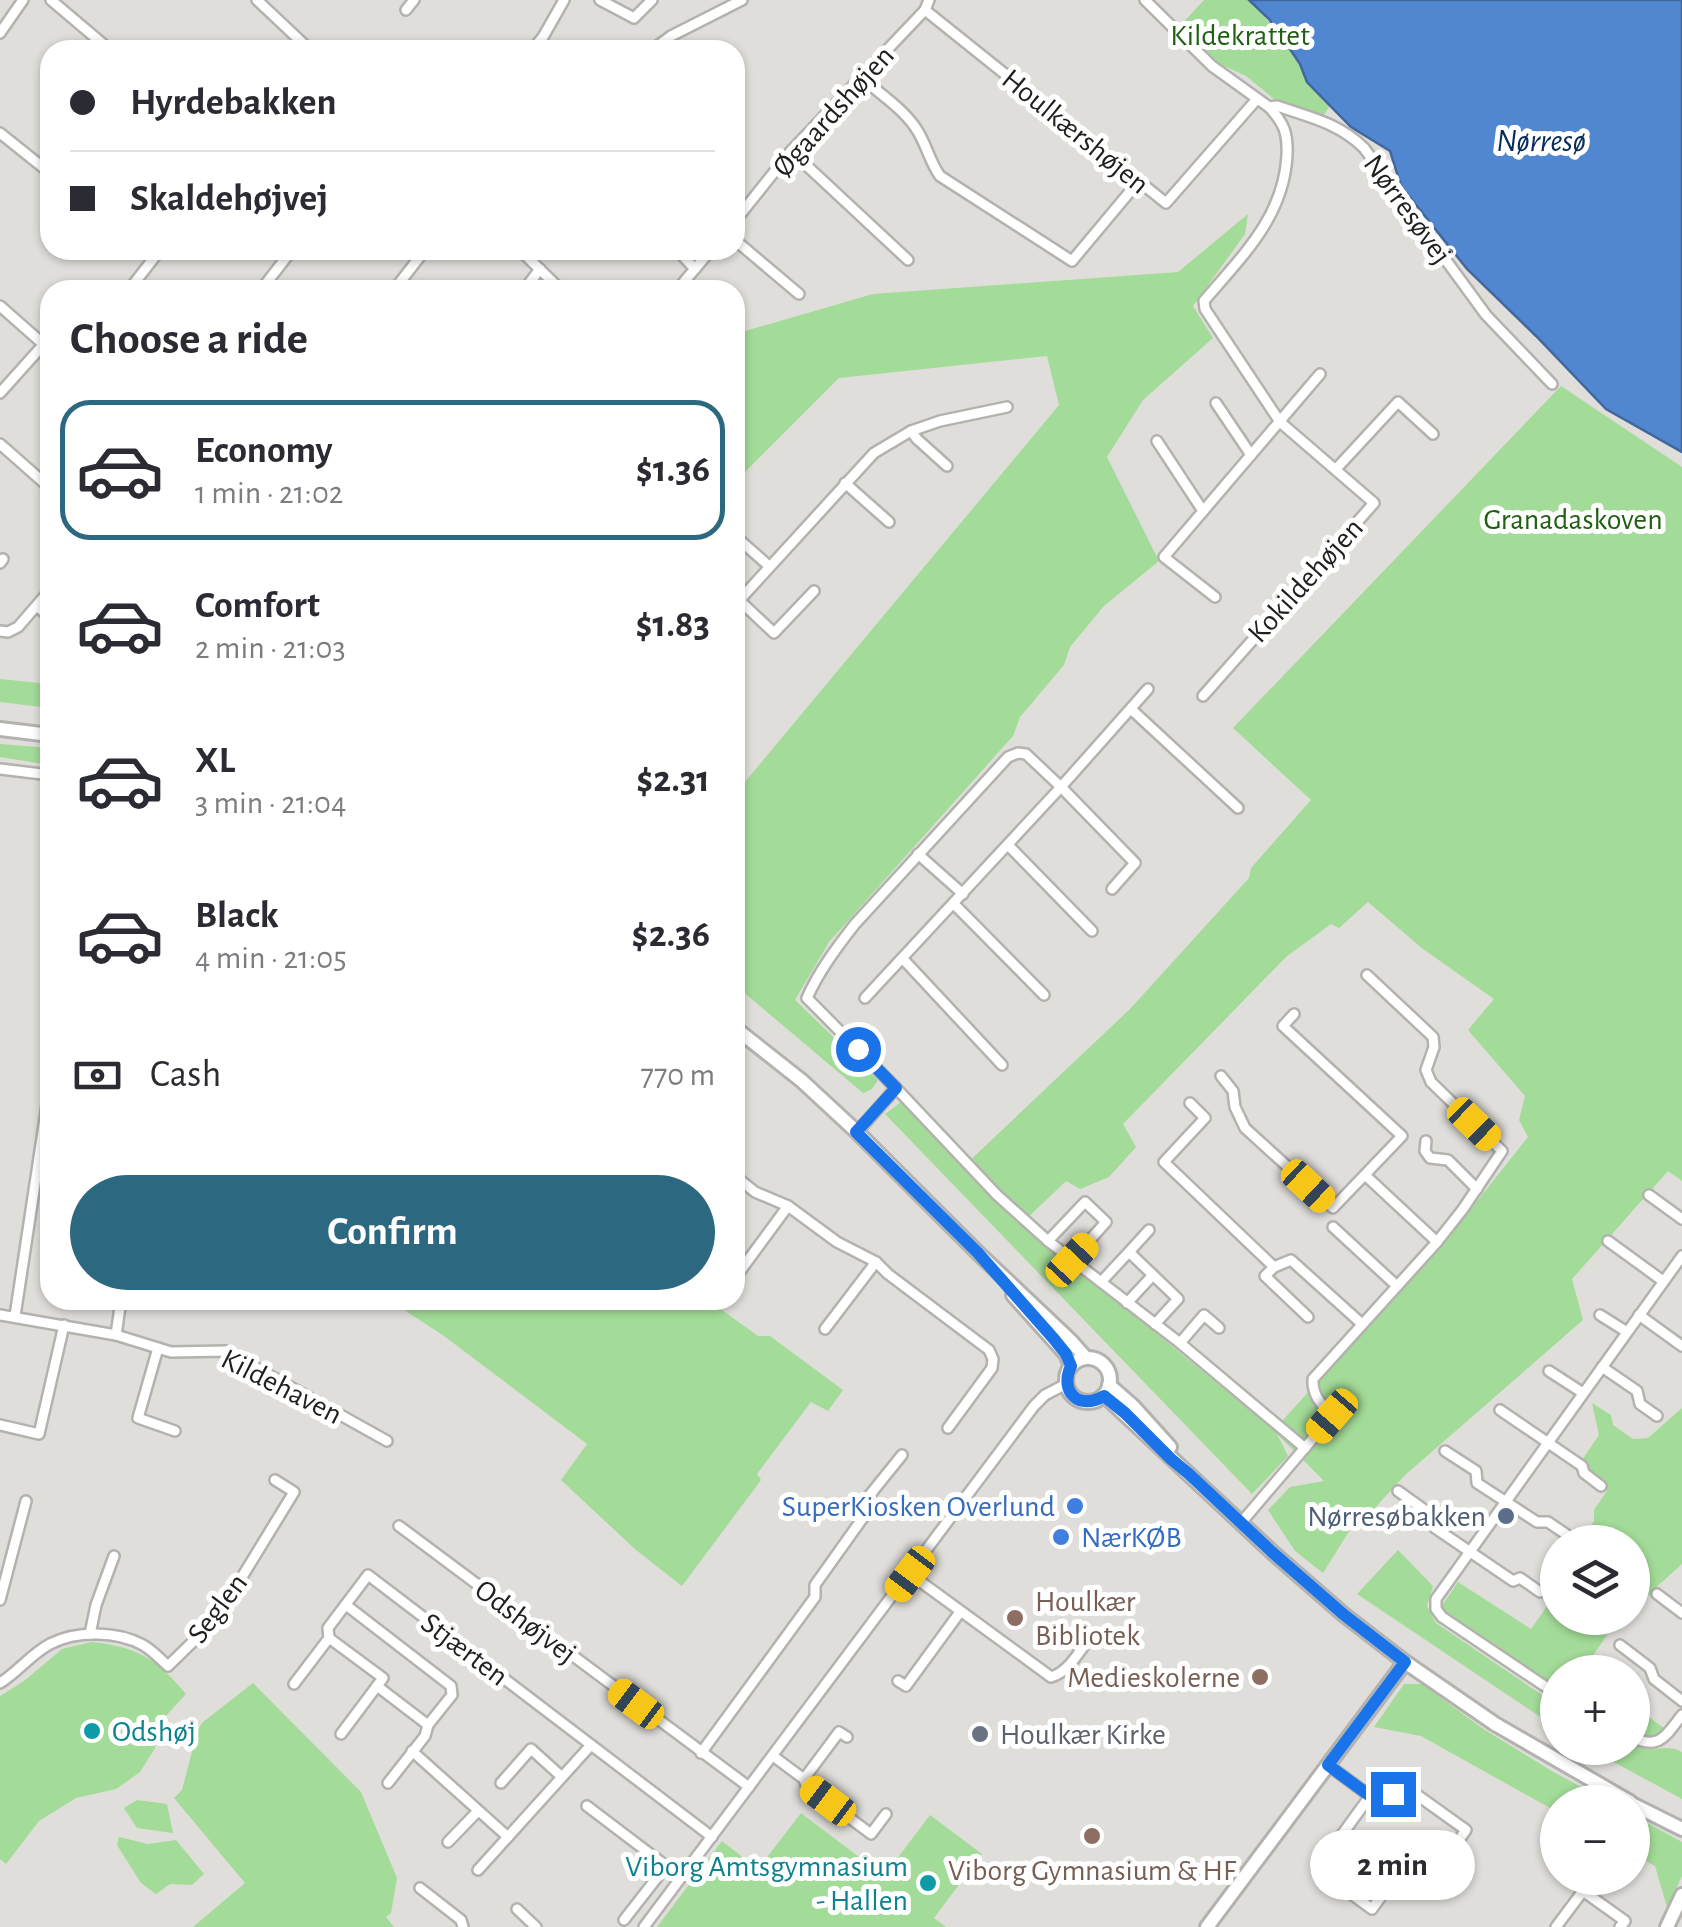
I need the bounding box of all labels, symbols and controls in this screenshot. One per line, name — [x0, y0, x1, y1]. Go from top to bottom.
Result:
park label: Kildekrattet — [1170, 21, 1310, 51]
street label: Øgaardshøjen — [768, 40, 900, 183]
street label: Houlkærshøjen — [996, 64, 1154, 200]
text: Hyrdebakken — [130, 84, 337, 122]
water label: Nørresø — [1496, 125, 1586, 157]
street label: Nørresøvej — [1358, 149, 1457, 270]
text: Skaldehøjvej — [130, 180, 328, 218]
text: Choose a ride — [70, 317, 308, 362]
icon: car — [75, 425, 165, 515]
text: Economy — [195, 432, 333, 470]
text: $1.36 — [636, 451, 710, 489]
text: 1 min · 21:02 — [195, 477, 343, 509]
park label: Granadaskoven — [1483, 505, 1663, 535]
street label: Kokildehøjen — [1242, 513, 1369, 649]
icon: car — [75, 580, 165, 670]
text: Comfort — [195, 587, 320, 625]
text: $1.83 — [635, 606, 710, 644]
text: 2 min · 21:03 — [195, 632, 346, 664]
icon: car — [75, 735, 165, 825]
text: XL — [195, 742, 235, 780]
text: $2.31 — [636, 761, 710, 799]
text: 3 min · 21:04 — [195, 787, 346, 819]
icon: car — [75, 890, 165, 980]
text: Black — [195, 897, 279, 935]
text: $2.36 — [632, 916, 710, 954]
text: 4 min · 21:05 — [195, 942, 347, 974]
route start — [836, 1027, 881, 1072]
icon: cash — [70, 1048, 125, 1103]
text: Cash — [150, 1056, 221, 1094]
text: 770 m — [641, 1059, 715, 1091]
car — [1442, 1092, 1506, 1156]
car — [1276, 1155, 1340, 1217]
button: Confirm — [70, 1175, 715, 1290]
car — [1041, 1228, 1103, 1292]
street label: Kildehaven — [216, 1344, 347, 1430]
car — [1301, 1384, 1363, 1448]
place label: SuperKiosken Overlund — [782, 1492, 1055, 1522]
marker: SuperKiosken Overlund — [1064, 1495, 1086, 1517]
place label: Nørresøbakken — [1307, 1502, 1486, 1532]
marker: Nørresøbakken — [1495, 1505, 1517, 1527]
place label: NærKØB — [1081, 1523, 1182, 1553]
map controls — [1540, 1525, 1650, 1895]
button: layers — [1540, 1525, 1650, 1635]
marker: NærKØB — [1050, 1526, 1072, 1548]
car — [880, 1541, 940, 1607]
street label: Seglen — [182, 1568, 253, 1649]
street label: Odshøjvej — [469, 1574, 582, 1669]
place label: Houlkær Bibliotek — [1035, 1587, 1140, 1651]
marker: Houlkær Bibliotek — [1004, 1607, 1026, 1629]
street label: Stjærten — [415, 1608, 513, 1692]
button: + — [1540, 1655, 1650, 1765]
place label: Medieskolerne — [1067, 1663, 1240, 1693]
marker: Medieskolerne — [1249, 1666, 1271, 1688]
car — [603, 1674, 669, 1734]
place label: Odshøj — [112, 1717, 196, 1747]
marker: Odshøj — [81, 1720, 103, 1742]
place label: Houlkær Kirke — [1000, 1720, 1166, 1750]
marker: Houlkær Kirke — [969, 1723, 991, 1745]
car — [795, 1771, 861, 1831]
route end — [1371, 1772, 1416, 1817]
button: − — [1540, 1785, 1650, 1895]
marker: Viborg Gymnasium & HF — [1081, 1825, 1103, 1847]
callout: 2 min — [1310, 1829, 1476, 1899]
text: 2 min — [1357, 1849, 1428, 1881]
place label: Viborg Amtsgymnasium - Hallen — [625, 1852, 908, 1916]
place label: Viborg Gymnasium & HF — [948, 1856, 1237, 1886]
marker: Viborg Amtsgymnasium - Hallen — [917, 1872, 939, 1894]

